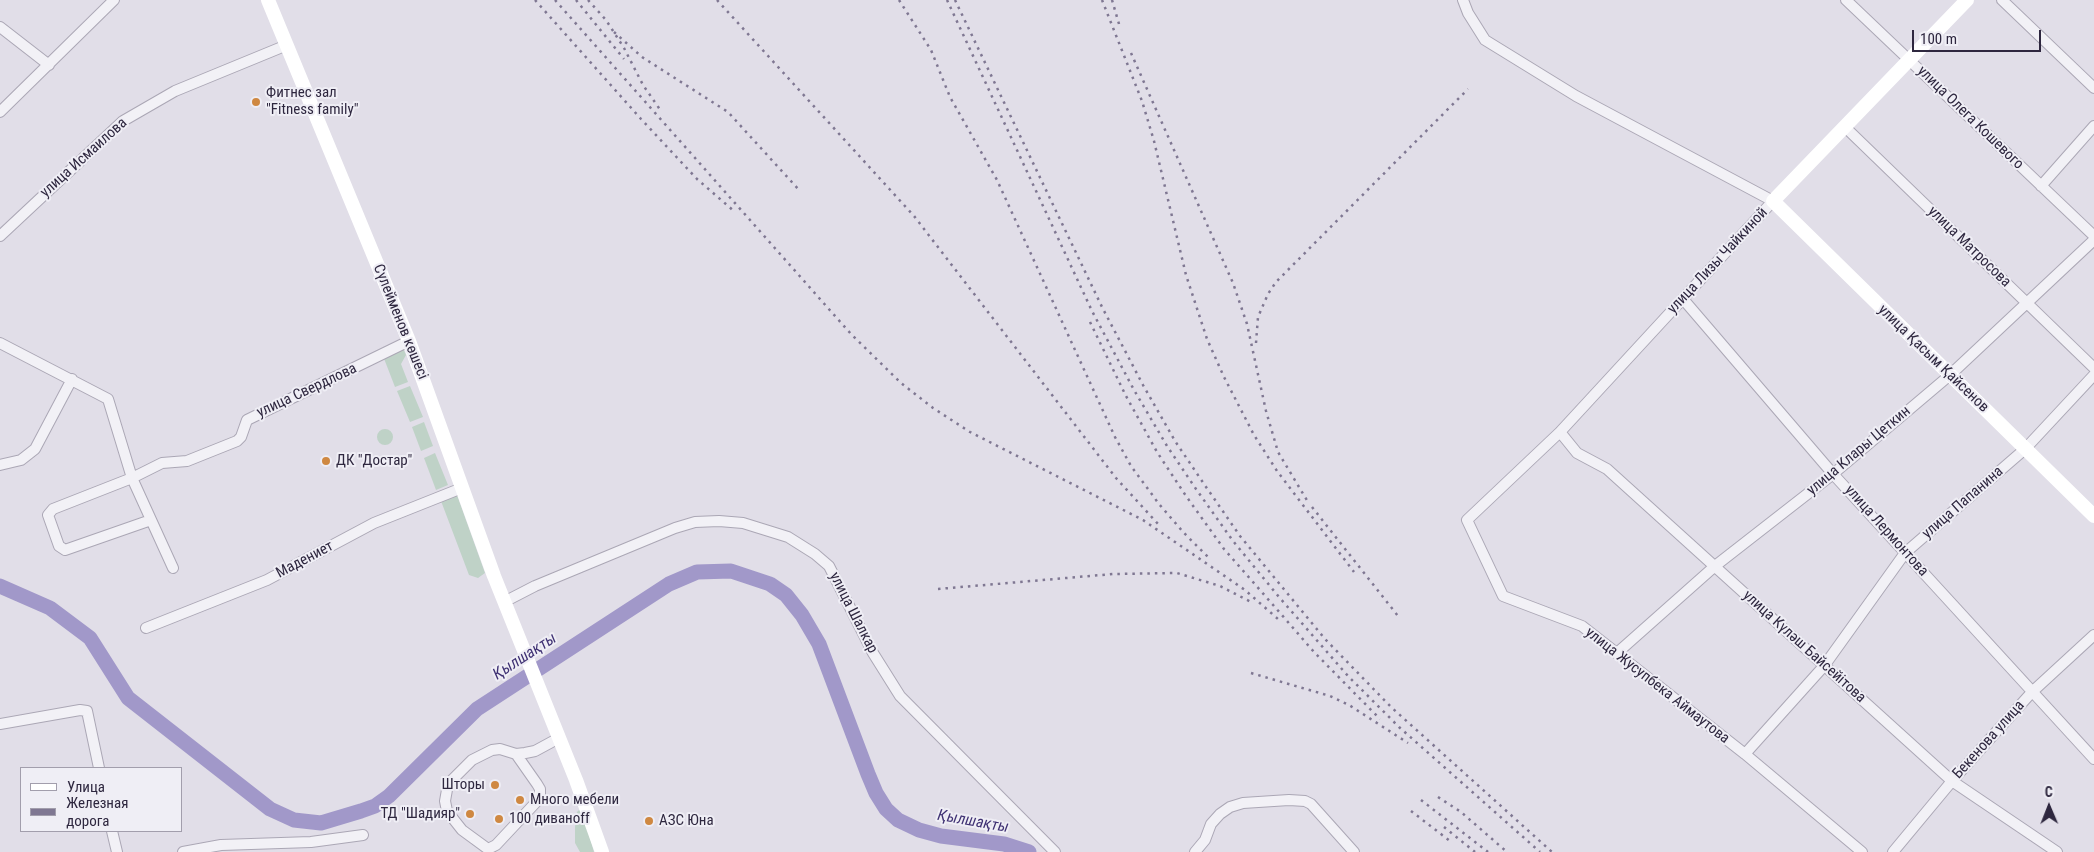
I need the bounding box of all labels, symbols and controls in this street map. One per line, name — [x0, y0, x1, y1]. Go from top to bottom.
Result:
scale bar — [1914, 20, 2043, 52]
text: 100 m — [1920, 30, 1957, 48]
street label: улица Олега Кошевого — [1913, 63, 2027, 173]
place label: Фитнес зал "Fitness family" — [266, 84, 359, 119]
marker: Фитнес зал "Fitness family" — [250, 96, 262, 108]
street label: улица Исмаилова — [37, 114, 131, 202]
street label: улица Матросова — [1924, 203, 2014, 291]
street label: улица Лизы Чайкиной — [1664, 204, 1772, 318]
street label: Сүлейменов көшесі — [369, 262, 431, 382]
street label: улица Қасым Қайсенов — [1874, 301, 1992, 417]
street label: улица Свердлова — [254, 360, 360, 422]
street label: улица Клары Цеткин — [1804, 403, 1914, 499]
place label: ДК "Достар" — [336, 452, 412, 470]
marker: ДК "Достар" — [320, 455, 332, 467]
street label: улица Папанина — [1919, 463, 2007, 543]
street label: улица Лермонтова — [1840, 482, 1932, 580]
street label: Мадениет — [273, 537, 337, 583]
street label: улица Шалкар — [825, 569, 881, 657]
street label: улица Күләш Байсейітова — [1739, 587, 1869, 707]
street label: улица Жусупбека Аймаутова — [1581, 624, 1733, 748]
water label: Қылшақты — [490, 629, 560, 685]
street label: Бекенова улица — [1949, 697, 2029, 783]
legend — [20, 767, 182, 832]
place label: Шторы — [442, 776, 485, 794]
text: Улица — [67, 778, 105, 796]
marker: Шторы — [489, 779, 501, 791]
north arrow — [2024, 782, 2074, 832]
text: С — [2045, 784, 2053, 800]
place label: Много мебели — [530, 791, 619, 809]
text: Железная дорога — [66, 794, 128, 830]
marker: Много мебели — [514, 794, 526, 806]
place label: ТД "Шадияр" — [380, 805, 460, 823]
water label: Қылшақты — [936, 806, 1010, 838]
marker: ТД "Шадияр" — [464, 808, 476, 820]
place label: 100 диваноff — [509, 810, 590, 828]
place label: АЗС Юна — [659, 812, 714, 830]
marker: 100 диваноff — [493, 813, 505, 825]
marker: АЗС Юна — [643, 815, 655, 827]

